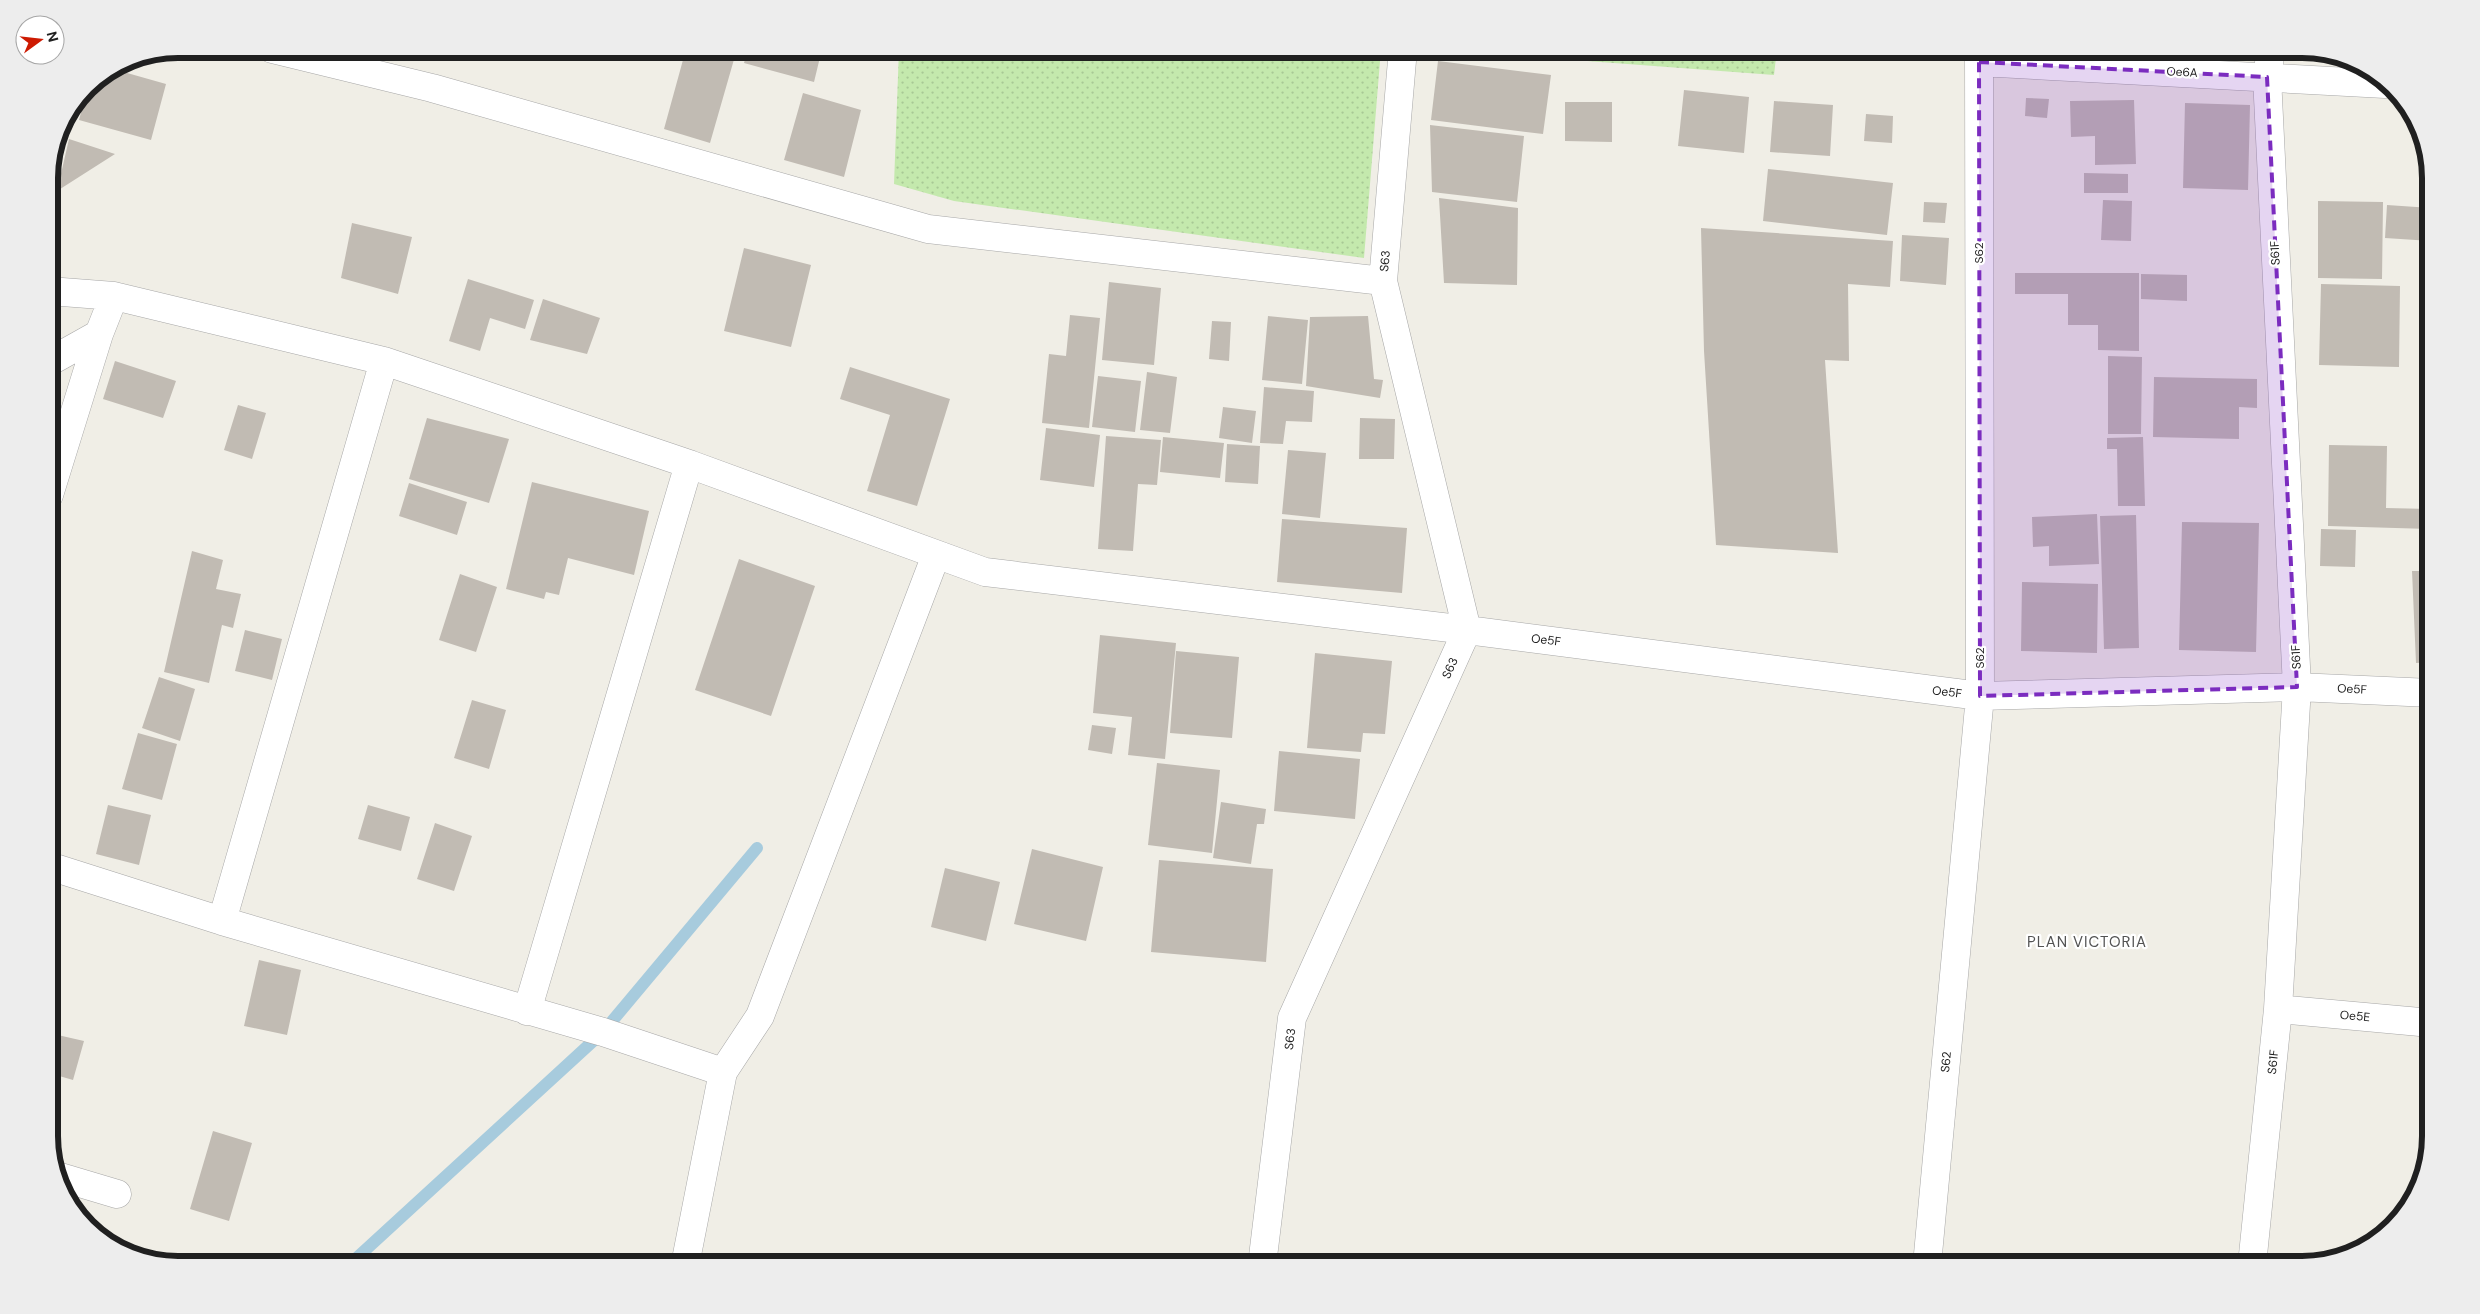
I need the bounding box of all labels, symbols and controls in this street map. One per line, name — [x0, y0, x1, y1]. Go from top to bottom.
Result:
north arrow — [15, 15, 65, 65]
text: N — [43, 29, 63, 44]
street label: Oe6A — [2166, 63, 2198, 81]
street label: S61F — [2266, 240, 2284, 266]
street label: S62 — [1971, 242, 1987, 264]
street label: S63 — [1376, 250, 1394, 272]
street label: Oe5F — [1530, 630, 1562, 650]
street label: S61F — [2287, 644, 2305, 670]
street label: S62 — [1972, 647, 1988, 669]
street label: S63 — [1438, 655, 1462, 681]
street label: Oe5F — [2337, 680, 2368, 698]
street label: Oe5F — [1931, 682, 1963, 702]
district label: PLAN VICTORIA — [2027, 932, 2147, 952]
street label: Oe5E — [2339, 1007, 2371, 1025]
street label: S63 — [1281, 1027, 1299, 1051]
street label: S61F — [2264, 1048, 2282, 1075]
street label: S62 — [1937, 1051, 1955, 1073]

